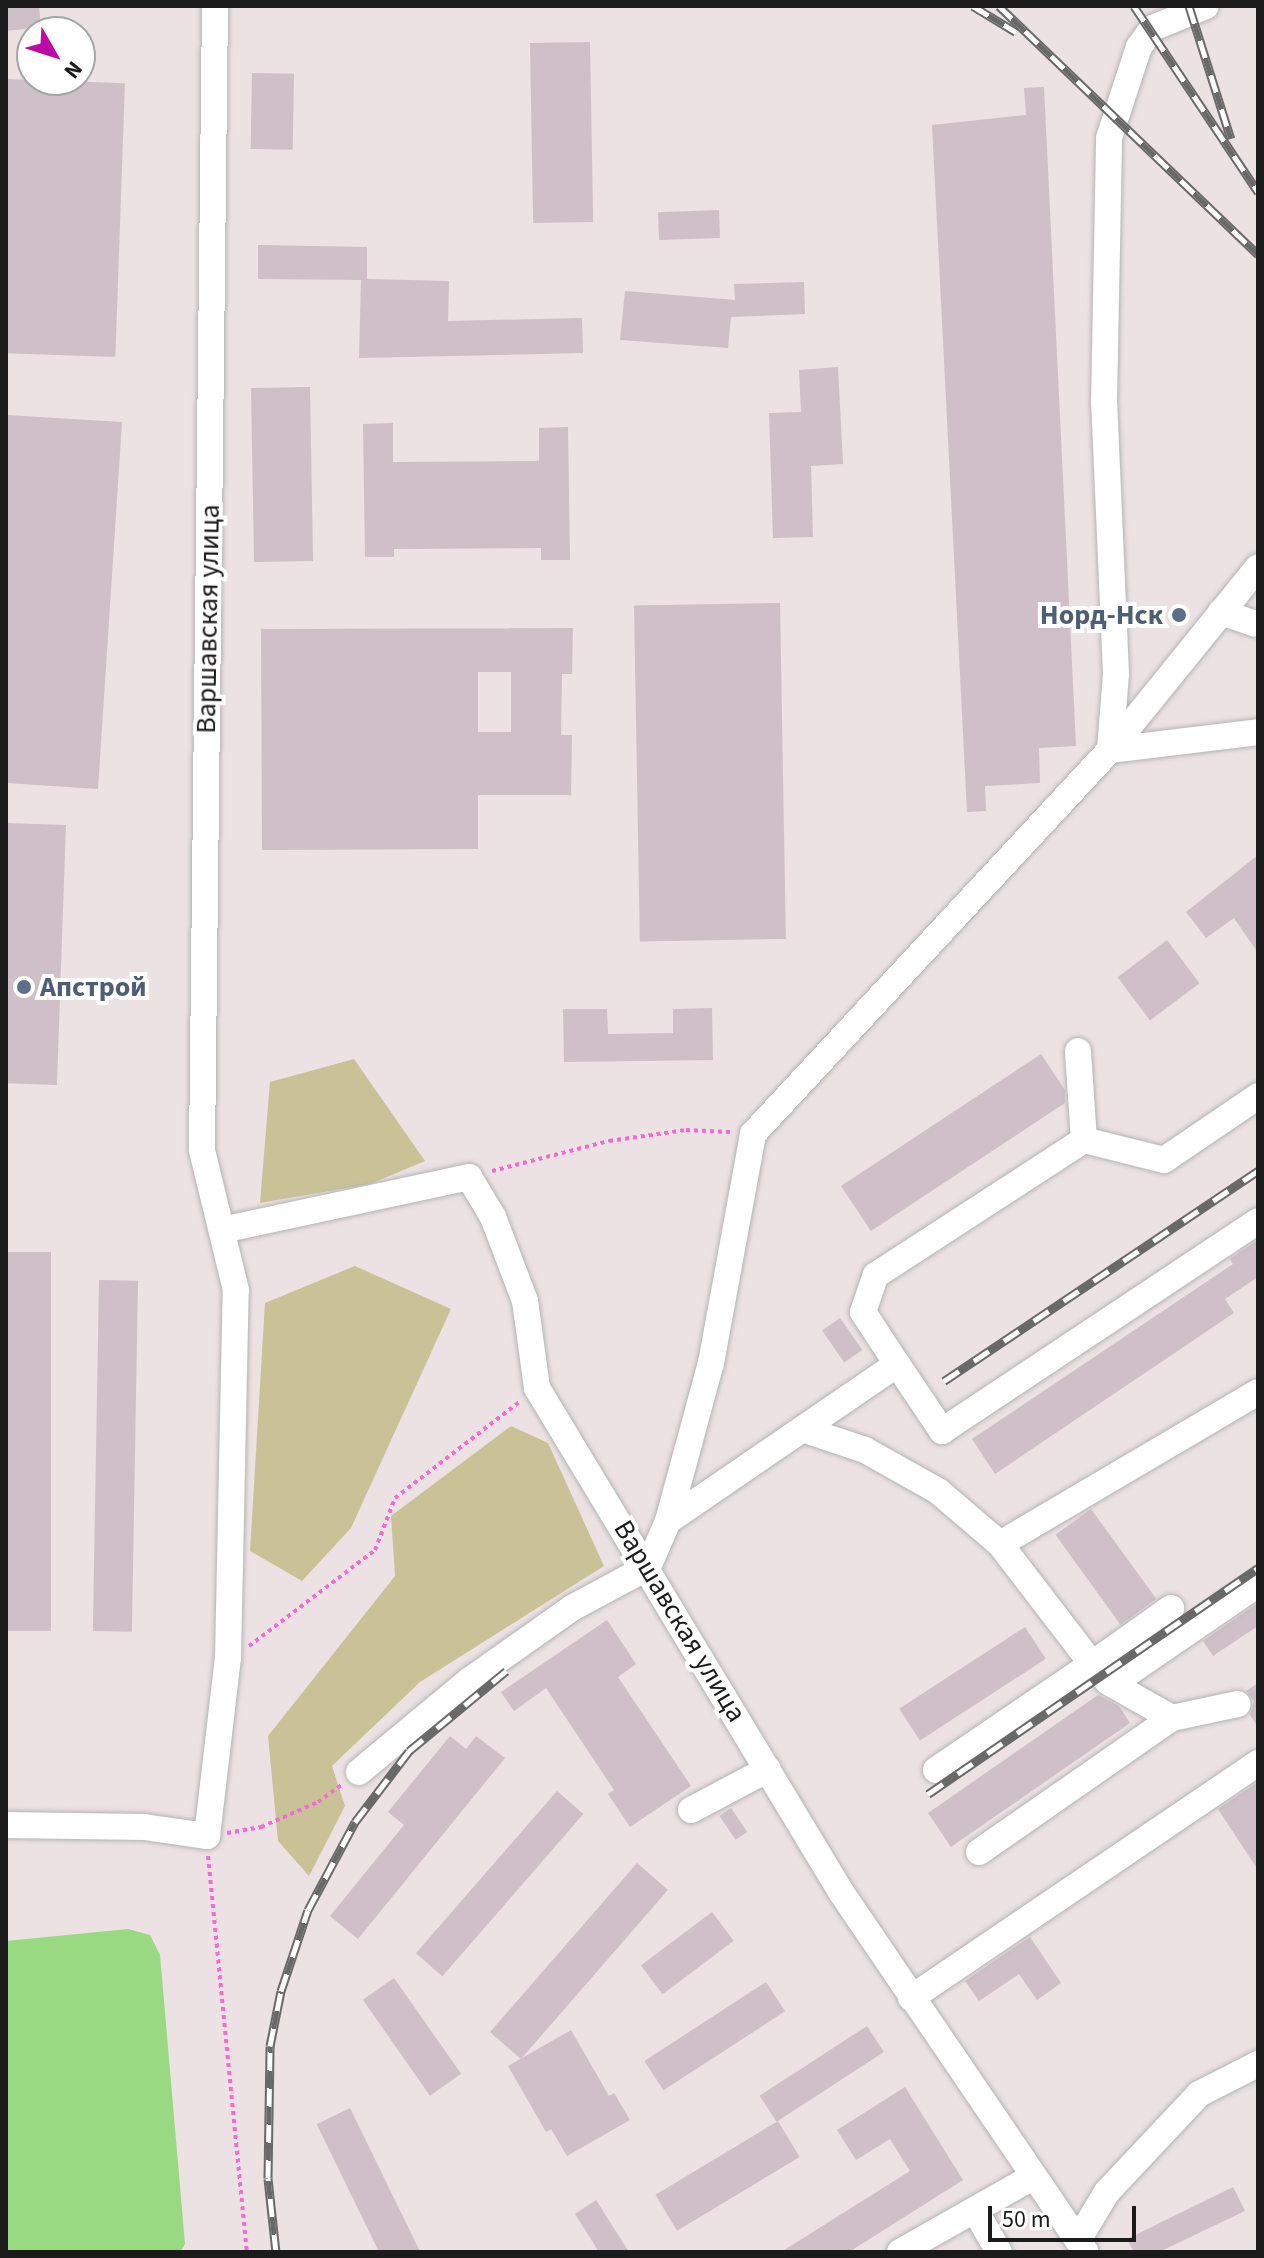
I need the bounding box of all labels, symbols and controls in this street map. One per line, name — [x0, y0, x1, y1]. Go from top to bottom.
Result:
north arrow — [16, 16, 96, 96]
text: N — [56, 54, 90, 86]
street label: Варшавская улица — [189, 504, 227, 734]
place label: Норд-Нск — [1040, 598, 1163, 632]
marker: Норд-Нск — [1170, 606, 1188, 624]
place label: Апстрой — [40, 970, 147, 1004]
marker: Апстрой — [15, 978, 33, 996]
street label: Варшавская улица — [607, 1514, 753, 1728]
scale bar — [992, 2190, 1140, 2240]
text: 50 m — [1002, 2202, 1051, 2237]

